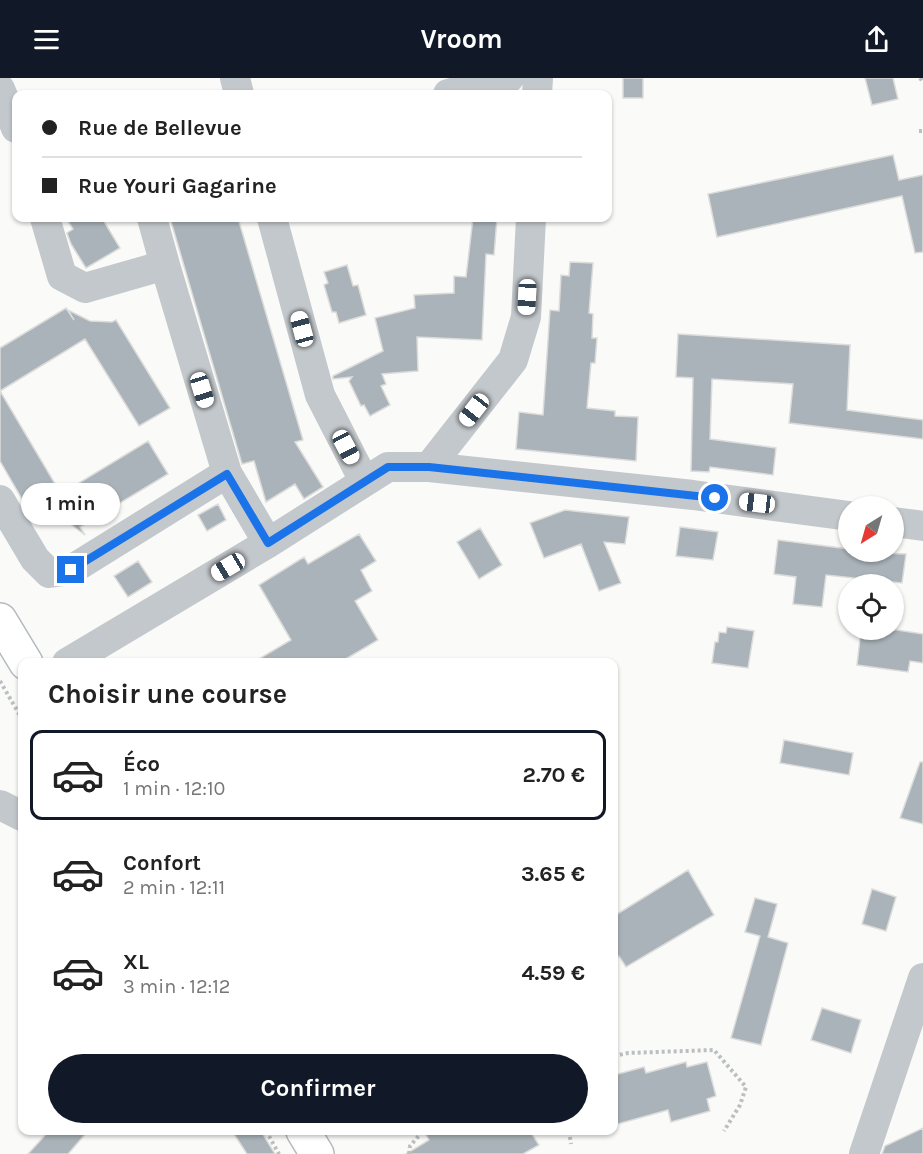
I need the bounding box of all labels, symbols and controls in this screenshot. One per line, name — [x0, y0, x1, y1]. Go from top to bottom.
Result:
icon: menu — [30, 23, 63, 56]
text: Vroom — [420, 23, 503, 55]
icon: share — [860, 23, 893, 56]
text: Rue de Bellevue — [78, 115, 242, 141]
text: Rue Youri Gagarine — [78, 173, 277, 199]
car — [517, 279, 537, 315]
car — [289, 309, 315, 349]
car — [188, 370, 216, 410]
car — [456, 390, 492, 430]
car — [330, 427, 362, 467]
callout: 1 min — [22, 483, 121, 525]
route start — [701, 484, 728, 511]
text: 1 min — [45, 492, 96, 515]
car — [738, 492, 776, 514]
north arrow — [838, 496, 904, 562]
map controls — [838, 496, 904, 640]
car — [208, 550, 248, 584]
route end — [57, 556, 84, 583]
button: locate — [838, 574, 904, 640]
text: Choisir une course — [48, 678, 287, 710]
icon: car — [51, 748, 105, 802]
text: Éco — [123, 751, 160, 777]
text: 2.70 € — [523, 762, 585, 788]
text: 1 min · 12:10 — [123, 777, 225, 800]
icon: car — [51, 847, 105, 901]
text: Confort — [123, 850, 201, 876]
text: 3.65 € — [521, 861, 585, 887]
text: 2 min · 12:11 — [123, 876, 225, 899]
icon: car — [51, 946, 105, 1000]
text: XL — [123, 949, 149, 975]
text: 4.59 € — [521, 960, 585, 986]
text: 3 min · 12:12 — [123, 975, 230, 998]
button: Confirmer — [48, 1054, 588, 1123]

